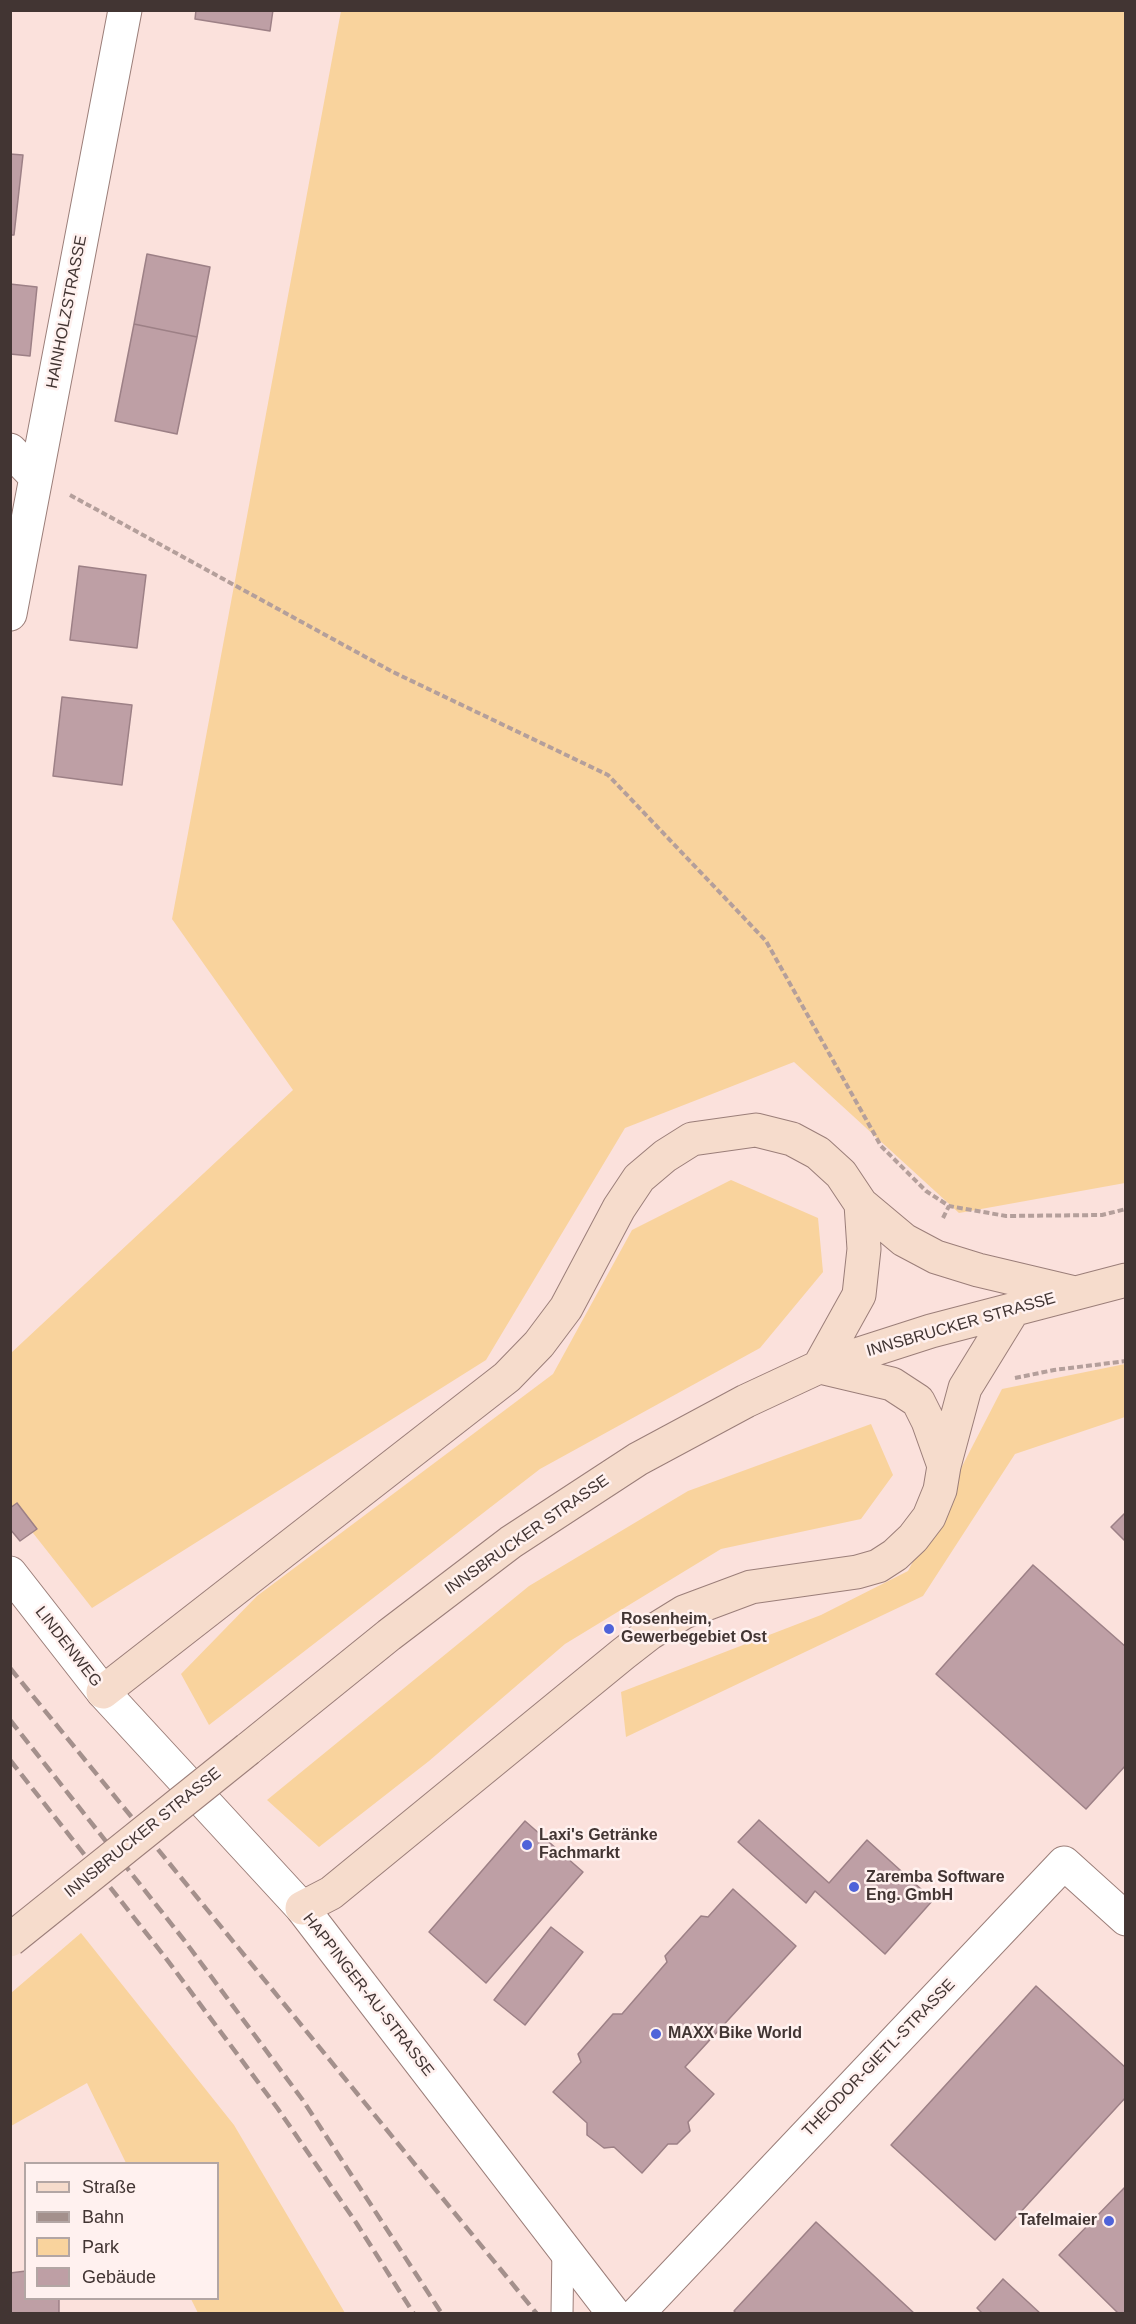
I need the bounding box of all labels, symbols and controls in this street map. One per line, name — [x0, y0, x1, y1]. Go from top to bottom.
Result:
street label: HAINHOLZSTRASSE — [43, 234, 91, 390]
street label: INNSBRUCKER STRASSE — [864, 1289, 1058, 1361]
street label: INNSBRUCKER STRASSE — [441, 1471, 613, 1599]
street label: LINDENWEG — [31, 1603, 105, 1691]
place label: Rosenheim, Gewerbegebiet Ost — [621, 1610, 767, 1648]
marker: Rosenheim, Gewerbegebiet Ost — [602, 1622, 616, 1636]
street label: INNSBRUCKER STRASSE — [61, 1764, 225, 1902]
place label: Laxi's Getränke Fachmarkt — [539, 1826, 658, 1864]
marker: Laxi's Getränke Fachmarkt — [520, 1838, 534, 1852]
place label: Zaremba Software Eng. GmbH — [866, 1868, 1005, 1906]
marker: Zaremba Software Eng. GmbH — [847, 1880, 861, 1894]
street label: HAPPINGER-AU-STRASSE — [298, 1910, 438, 2080]
street label: THEODOR-GIETL-STRASSE — [799, 1975, 959, 2141]
place label: MAXX Bike World — [668, 2024, 802, 2044]
marker: MAXX Bike World — [649, 2027, 663, 2041]
legend — [24, 2162, 219, 2300]
text: Straße — [82, 2177, 136, 2197]
text: Bahn — [82, 2207, 124, 2227]
place label: Tafelmaier — [1018, 2211, 1097, 2231]
marker: Tafelmaier — [1102, 2214, 1116, 2228]
text: Park — [82, 2237, 119, 2257]
text: Gebäude — [82, 2267, 156, 2287]

